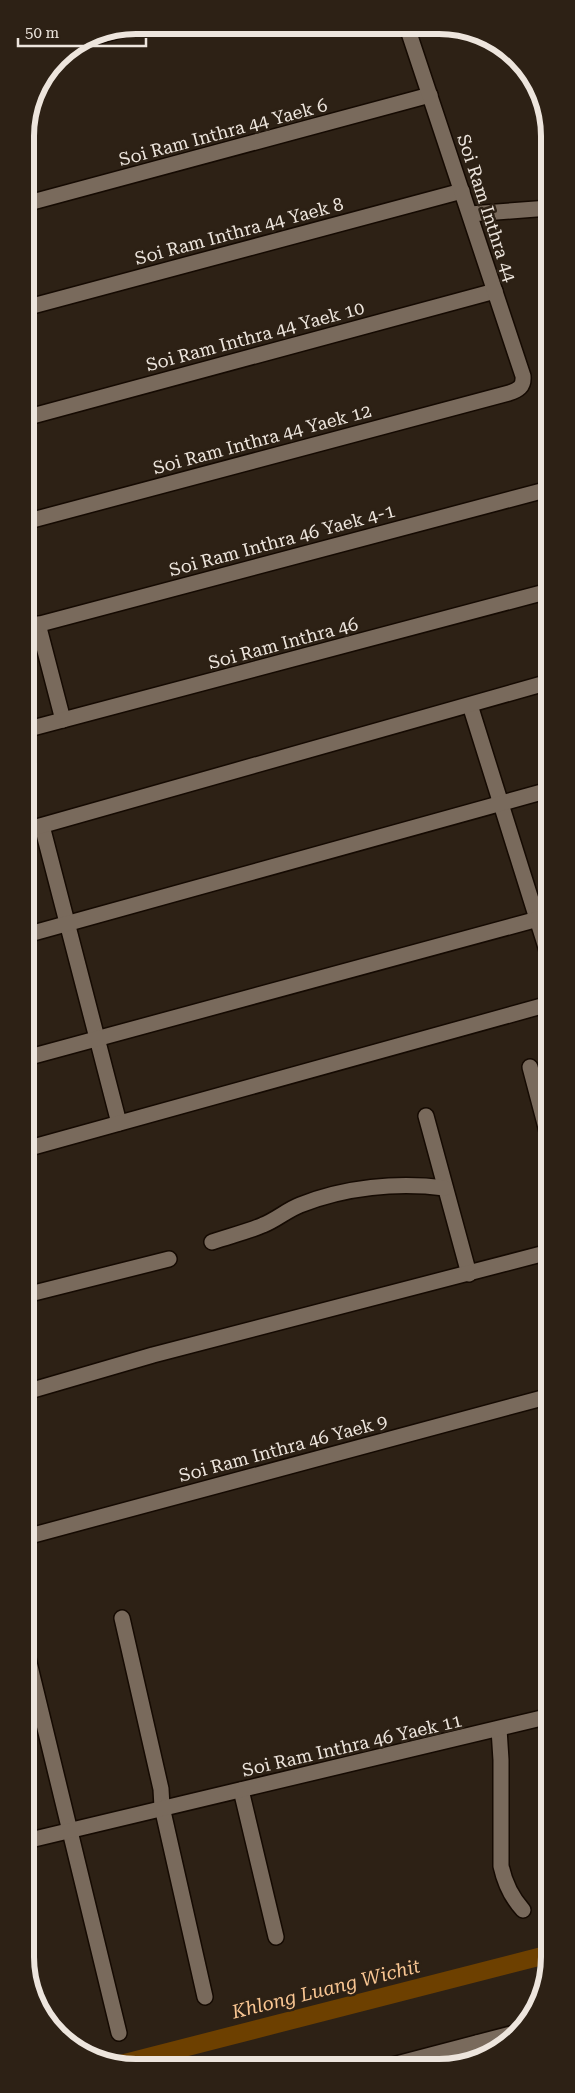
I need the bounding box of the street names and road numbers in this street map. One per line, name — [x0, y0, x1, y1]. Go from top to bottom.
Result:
street label: Soi Ram Inthra 44 Yaek 6 — [116, 94, 330, 170]
street label: Soi Ram Inthra 44 — [453, 131, 521, 285]
street label: Soi Ram Inthra 44 Yaek 8 — [132, 193, 346, 269]
street label: Soi Ram Inthra 44 Yaek 10 — [144, 297, 366, 375]
street label: Soi Ram Inthra 44 Yaek 12 — [151, 400, 373, 478]
street label: Soi Ram Inthra 46 Yaek 4-1 — [167, 500, 397, 580]
street label: Soi Ram Inthra 46 — [206, 613, 360, 673]
street label: Soi Ram Inthra 46 Yaek 9 — [176, 1410, 390, 1486]
street label: Soi Ram Inthra 46 Yaek 11 — [240, 1709, 464, 1781]

